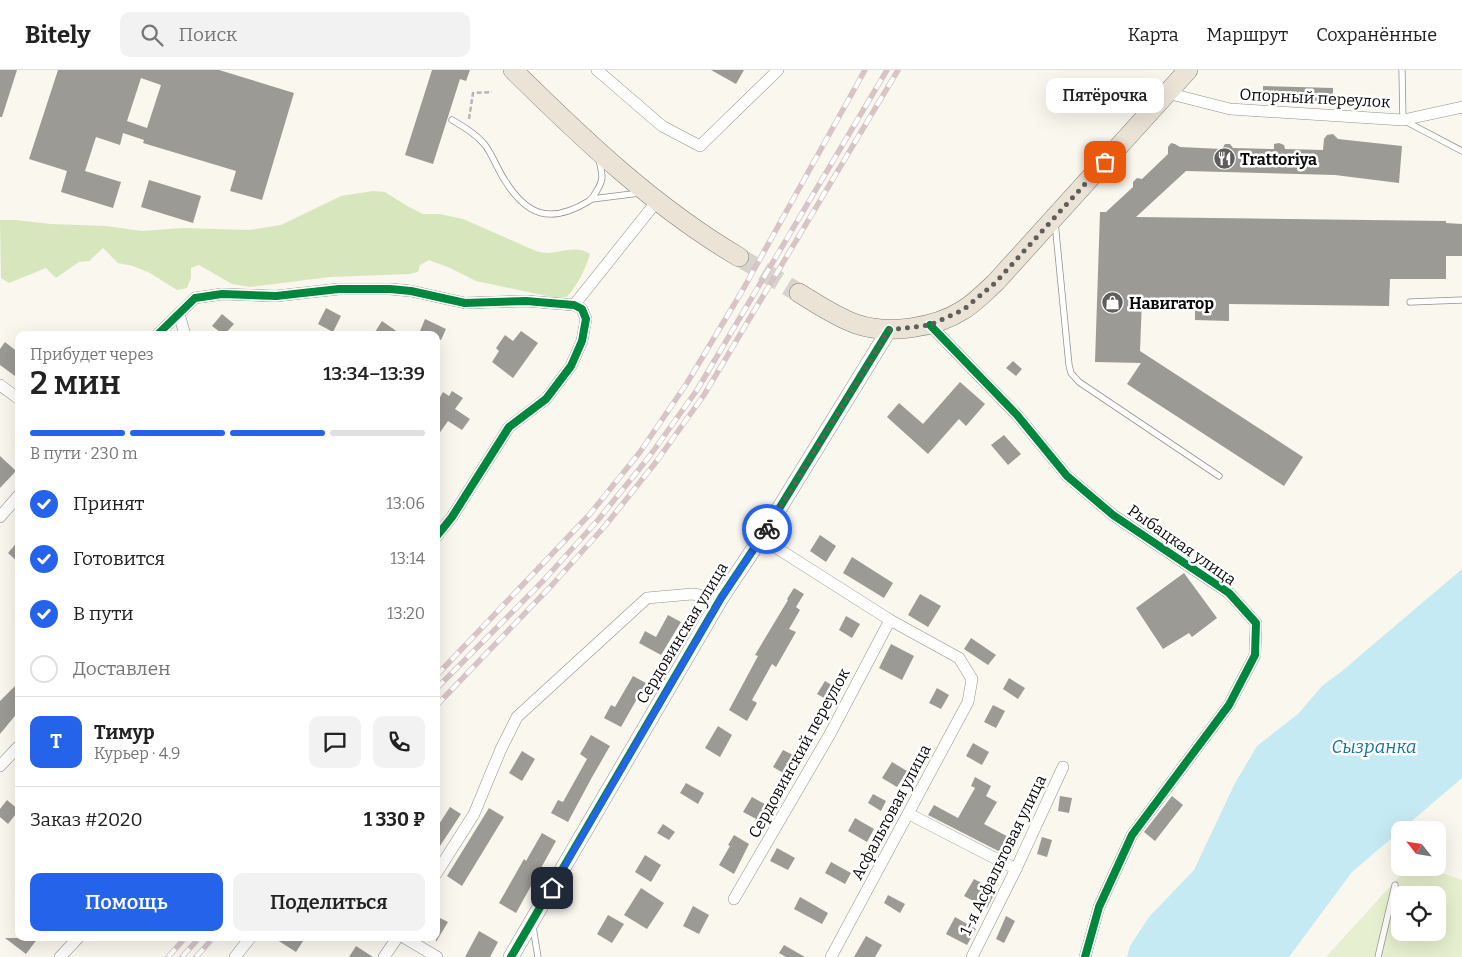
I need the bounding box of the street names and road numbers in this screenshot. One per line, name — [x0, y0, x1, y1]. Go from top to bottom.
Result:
street label: Опорный переулок — [1239, 85, 1392, 111]
street label: Рыбацкая улица — [1124, 501, 1240, 590]
street label: Сердовинская улица — [632, 559, 732, 707]
street label: Сердовинский переулок — [744, 664, 854, 841]
street label: Асфальтовая улица — [847, 741, 935, 883]
street label: 1-я Асфальтовая улица — [956, 772, 1050, 938]

